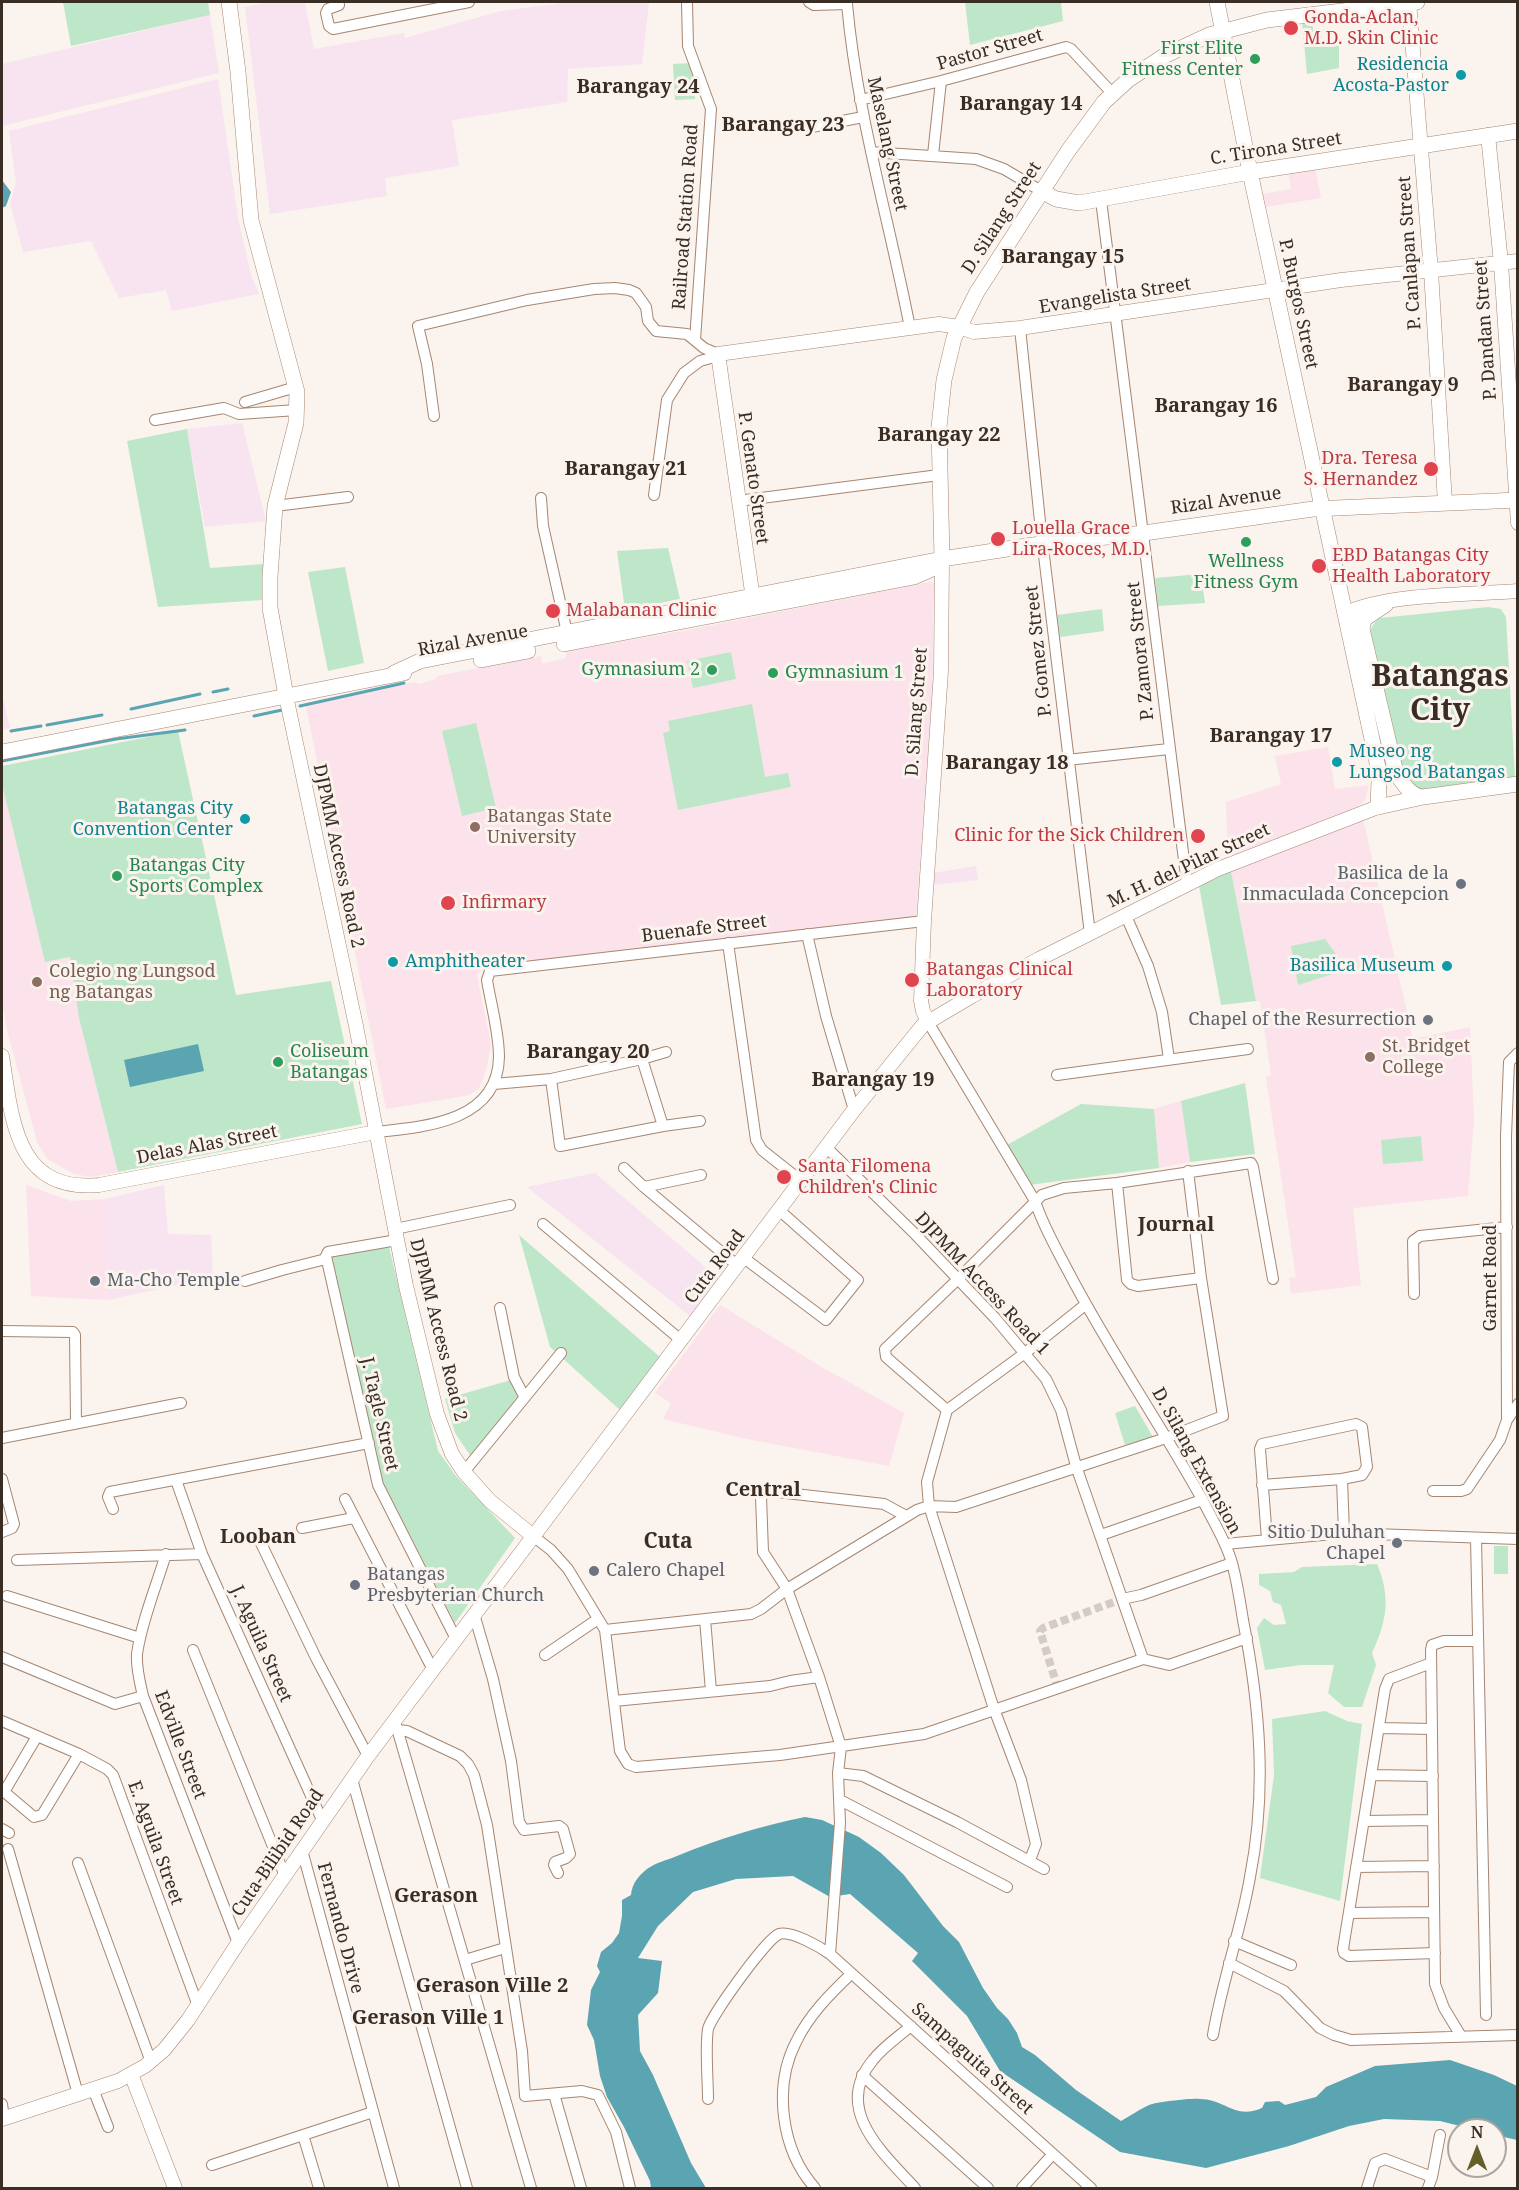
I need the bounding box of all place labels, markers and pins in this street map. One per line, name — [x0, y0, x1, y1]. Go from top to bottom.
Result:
place label: Gonda-Aclan, M.D. Skin Clinic — [1304, 7, 1438, 50]
marker: Gonda-Aclan, M.D. Skin Clinic — [1282, 19, 1300, 37]
place label: First Elite Fitness Center — [1121, 38, 1243, 80]
marker: First Elite Fitness Center — [1248, 52, 1262, 66]
place label: Residencia Acosta-Pastor — [1333, 54, 1449, 97]
marker: Residencia Acosta-Pastor — [1454, 68, 1468, 82]
place label: Dra. Teresa S. Hernandez — [1303, 448, 1418, 490]
marker: Dra. Teresa S. Hernandez — [1422, 460, 1440, 478]
place label: Louella Grace Lira-Roces, M.D. — [1012, 518, 1149, 560]
marker: Louella Grace Lira-Roces, M.D. — [989, 530, 1007, 548]
marker: Wellness Fitness Gym — [1239, 535, 1253, 549]
place label: EBD Batangas City Health Laboratory — [1332, 545, 1490, 588]
place label: Wellness Fitness Gym — [1194, 551, 1298, 594]
marker: EBD Batangas City Health Laboratory — [1310, 557, 1328, 575]
place label: Malabanan Clinic — [566, 600, 717, 622]
marker: Malabanan Clinic — [544, 602, 562, 620]
place label: Gymnasium 2 — [581, 659, 700, 681]
place label: Gymnasium 1 — [785, 662, 904, 684]
marker: Gymnasium 2 — [705, 663, 719, 677]
marker: Gymnasium 1 — [766, 666, 780, 680]
place label: Museo ng Lungsod Batangas — [1349, 741, 1505, 783]
marker: Museo ng Lungsod Batangas — [1330, 755, 1344, 769]
place label: Batangas City Convention Center — [73, 798, 233, 840]
place label: Batangas State University — [487, 806, 612, 848]
marker: Batangas City Convention Center — [238, 812, 252, 826]
marker: Batangas State University — [468, 820, 482, 834]
place label: Clinic for the Sick Children — [954, 825, 1184, 847]
marker: Clinic for the Sick Children — [1189, 827, 1207, 845]
place label: Batangas City Sports Complex — [129, 855, 263, 898]
place label: Basilica de la Inmaculada Concepcion — [1243, 863, 1449, 906]
marker: Batangas City Sports Complex — [110, 869, 124, 883]
marker: Basilica de la Inmaculada Concepcion — [1454, 877, 1468, 891]
place label: Infirmary — [462, 892, 546, 914]
marker: Infirmary — [439, 894, 457, 912]
place label: Amphitheater — [405, 951, 525, 973]
marker: Amphitheater — [386, 955, 400, 969]
place label: Basilica Museum — [1290, 955, 1435, 977]
place label: Batangas Clinical Laboratory — [926, 959, 1073, 1002]
marker: Basilica Museum — [1440, 959, 1454, 973]
place label: Colegio ng Lungsod ng Batangas — [49, 961, 216, 1004]
marker: Batangas Clinical Laboratory — [903, 971, 921, 989]
marker: Colegio ng Lungsod ng Batangas — [30, 975, 44, 989]
place label: Chapel of the Resurrection — [1188, 1009, 1416, 1031]
marker: Chapel of the Resurrection — [1421, 1013, 1435, 1027]
place label: St. Bridget College — [1382, 1036, 1470, 1078]
place label: Coliseum Batangas — [290, 1041, 369, 1084]
marker: St. Bridget College — [1363, 1050, 1377, 1064]
marker: Coliseum Batangas — [271, 1055, 285, 1069]
place label: Santa Filomena Children's Clinic — [798, 1156, 937, 1198]
marker: Santa Filomena Children's Clinic — [775, 1168, 793, 1186]
place label: Ma-Cho Temple — [107, 1270, 240, 1292]
marker: Ma-Cho Temple — [88, 1274, 102, 1288]
place label: Sitio Duluhan Chapel — [1268, 1522, 1385, 1564]
marker: Sitio Duluhan Chapel — [1390, 1536, 1404, 1550]
place label: Calero Chapel — [606, 1560, 725, 1582]
place label: Batangas Presbyterian Church — [367, 1564, 544, 1606]
marker: Calero Chapel — [587, 1564, 601, 1578]
marker: Batangas Presbyterian Church — [348, 1578, 362, 1592]

